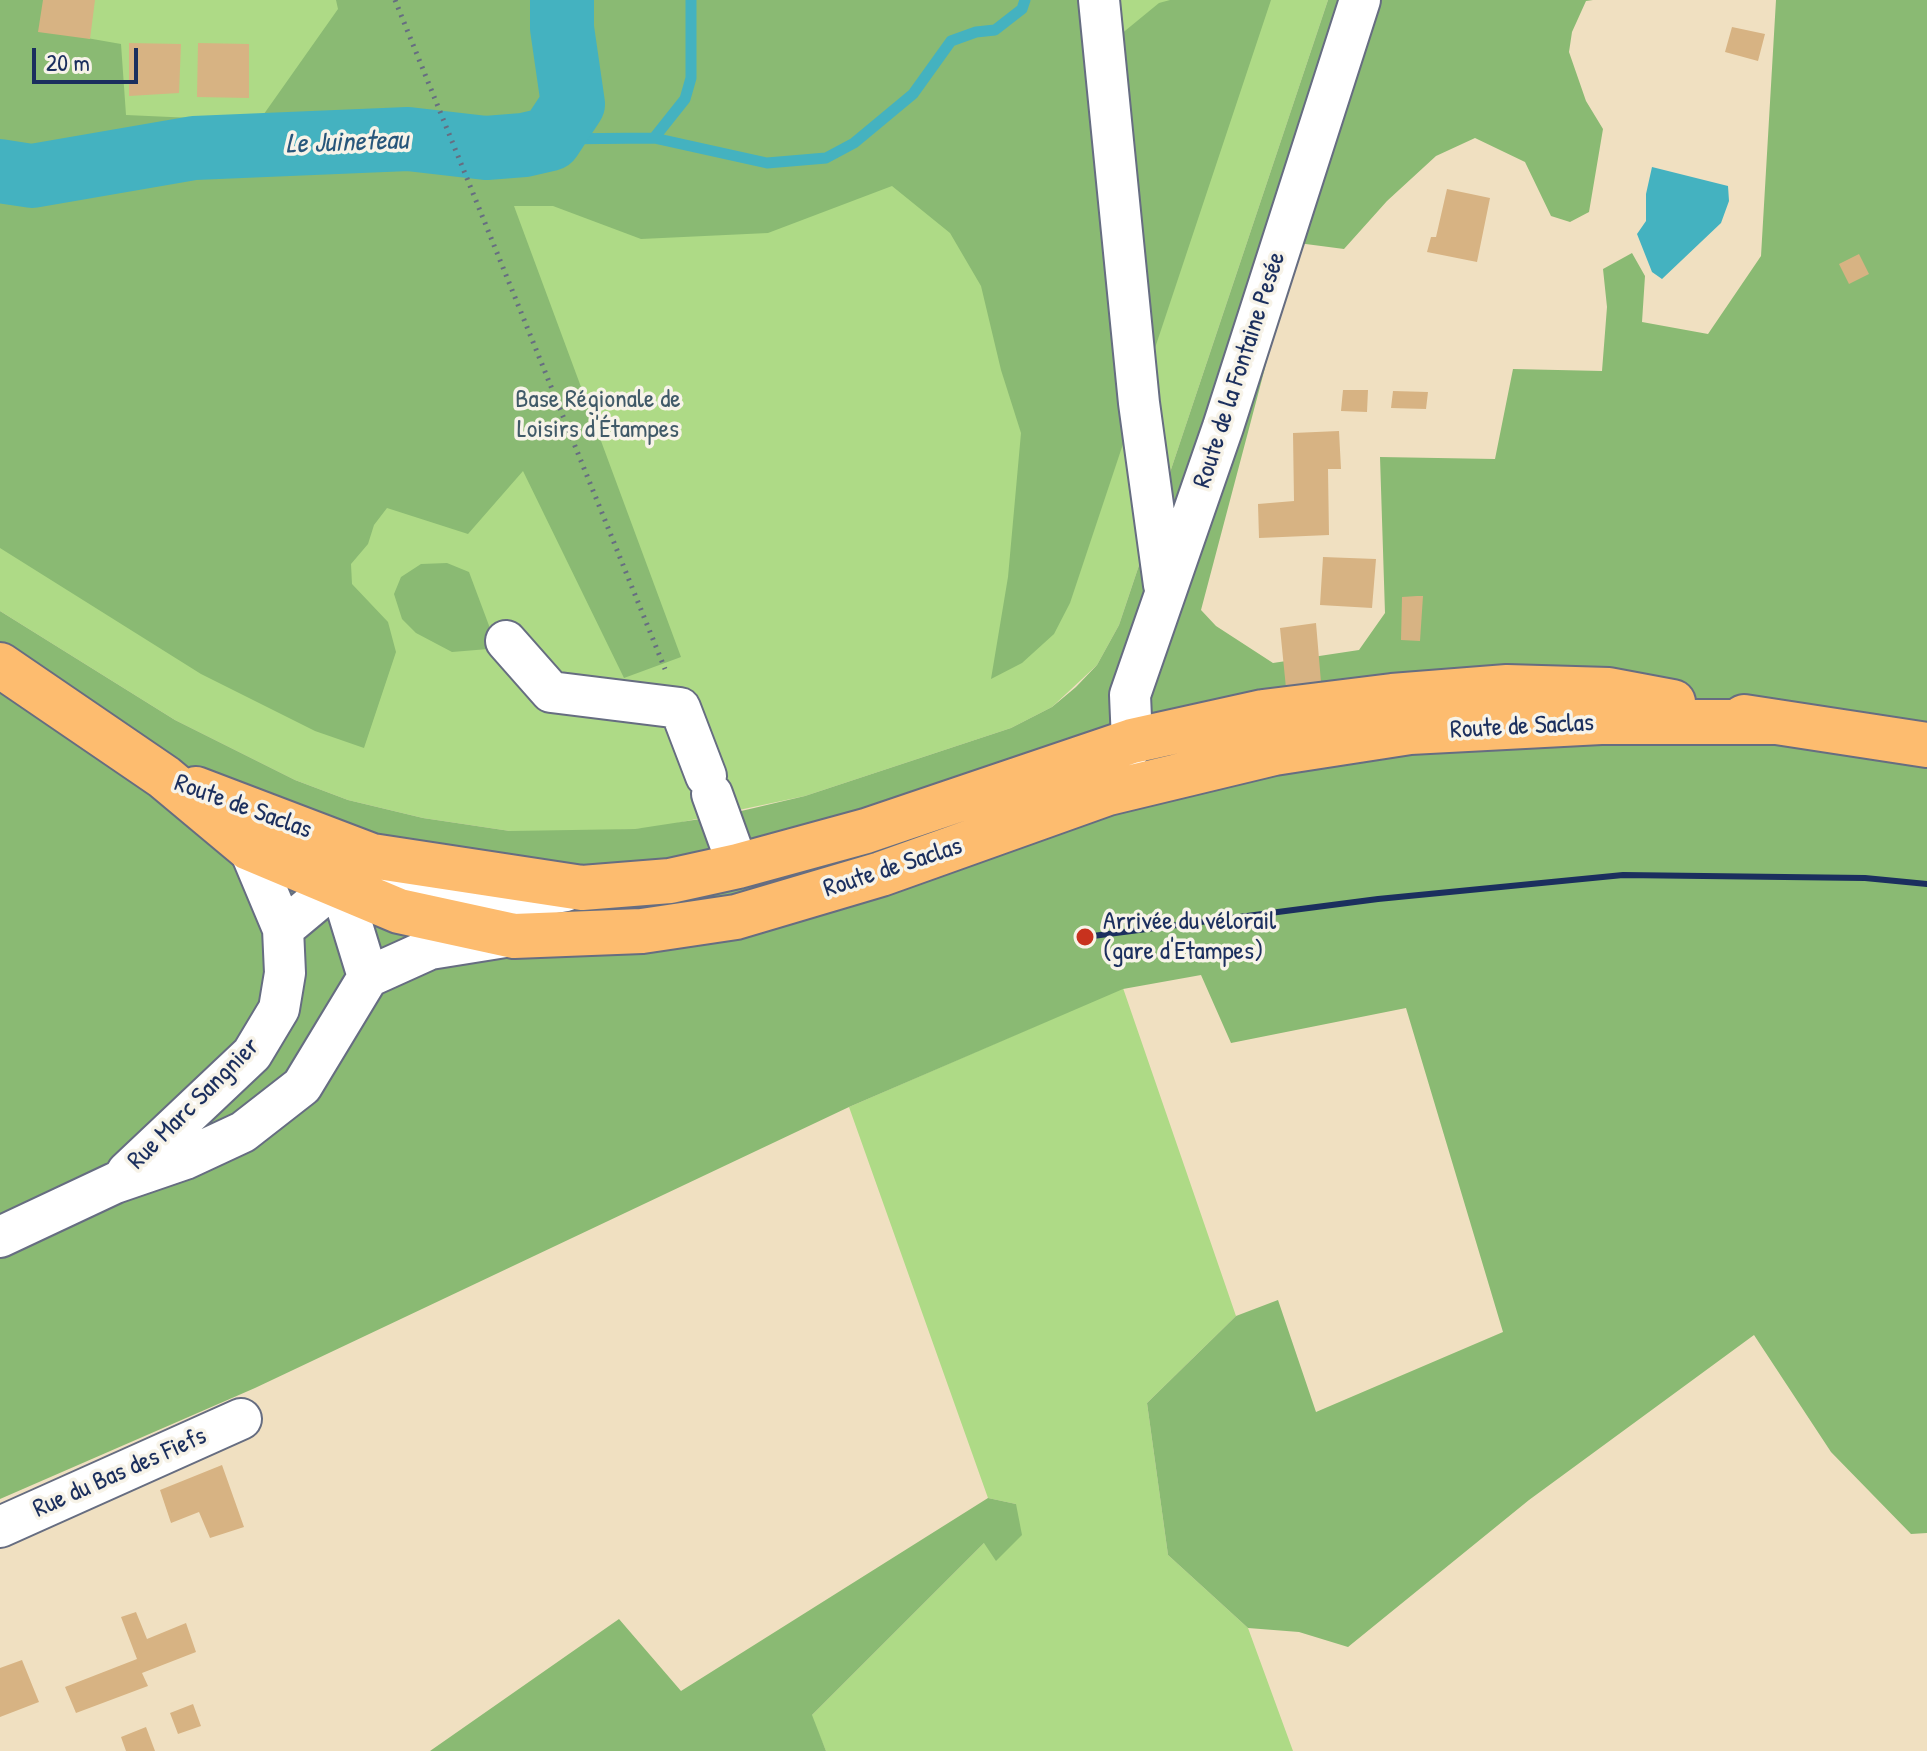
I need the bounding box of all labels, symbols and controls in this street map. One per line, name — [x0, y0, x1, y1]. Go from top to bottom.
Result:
scale bar — [36, 32, 142, 82]
text: 20 m — [46, 46, 90, 78]
water label: Le Juineteau — [285, 124, 409, 162]
street label: Route de la Fontaine Pesée — [1187, 248, 1293, 492]
park label: Base Régionale de Loisirs d'Étampes — [515, 384, 681, 446]
street label: Route de Saclas — [1449, 708, 1595, 746]
street label: Route de Saclas — [170, 768, 316, 846]
street label: Route de Saclas — [820, 831, 966, 905]
place label: Arrivée du vélorail (gare d'Etampes) — [1103, 906, 1276, 968]
marker: Arrivée du vélorail (gare d'Etampes) — [1074, 926, 1096, 948]
street label: Rue Marc Sangnier — [122, 1032, 266, 1176]
street label: Rue du Bas des Fiefs — [29, 1421, 211, 1525]

